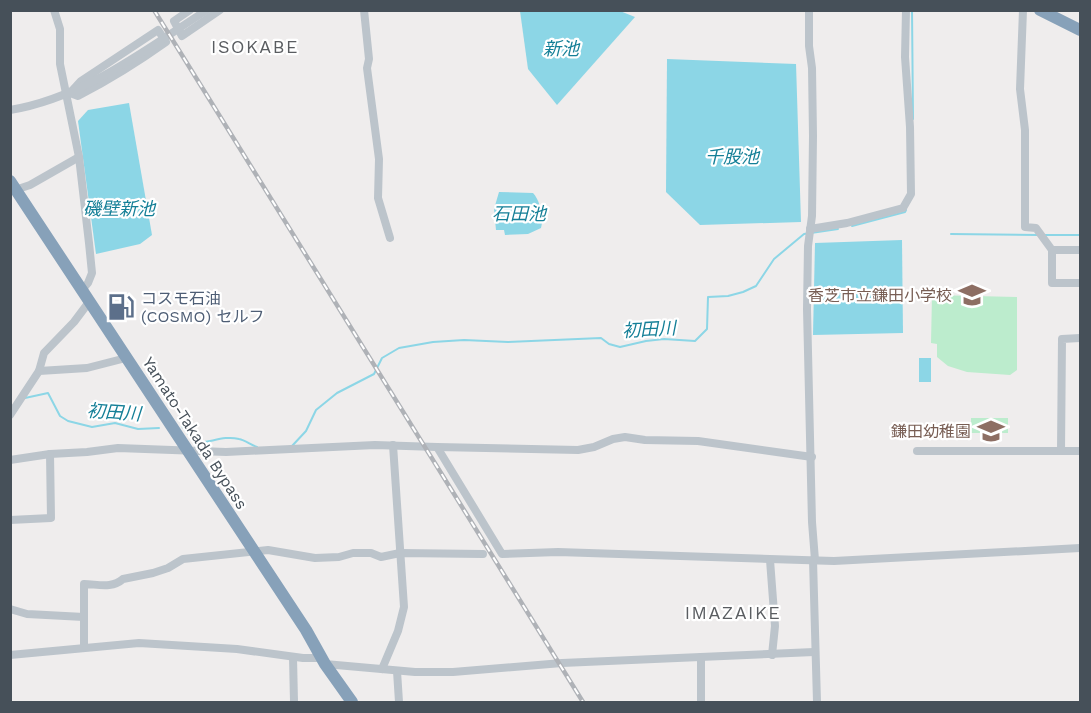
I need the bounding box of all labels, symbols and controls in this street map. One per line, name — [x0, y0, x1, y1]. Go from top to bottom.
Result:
district label: ISOKABE — [211, 36, 299, 57]
water label: 新池 — [543, 38, 581, 59]
water label: 千股池 — [705, 146, 761, 167]
water label: 磯壁新池 — [83, 198, 157, 219]
water label: 石田池 — [492, 203, 548, 224]
school or university icon: 香芝市立鎌田小学校 — [957, 280, 987, 310]
place label: 香芝市立鎌田小学校 — [808, 286, 952, 305]
place label: コスモ石油 (COSMO) セルフ — [141, 289, 265, 326]
fuel station icon: コスモ石油 (COSMO) セルフ — [106, 292, 136, 322]
water label: 初田川 — [621, 317, 679, 341]
street label: Yamato-Takada Bypass — [139, 353, 251, 513]
water label: 初田川 — [86, 400, 144, 424]
school or university icon: 鎌田幼稚園 — [976, 416, 1006, 446]
place label: 鎌田幼稚園 — [891, 422, 971, 441]
district label: IMAZAIKE — [685, 602, 781, 623]

